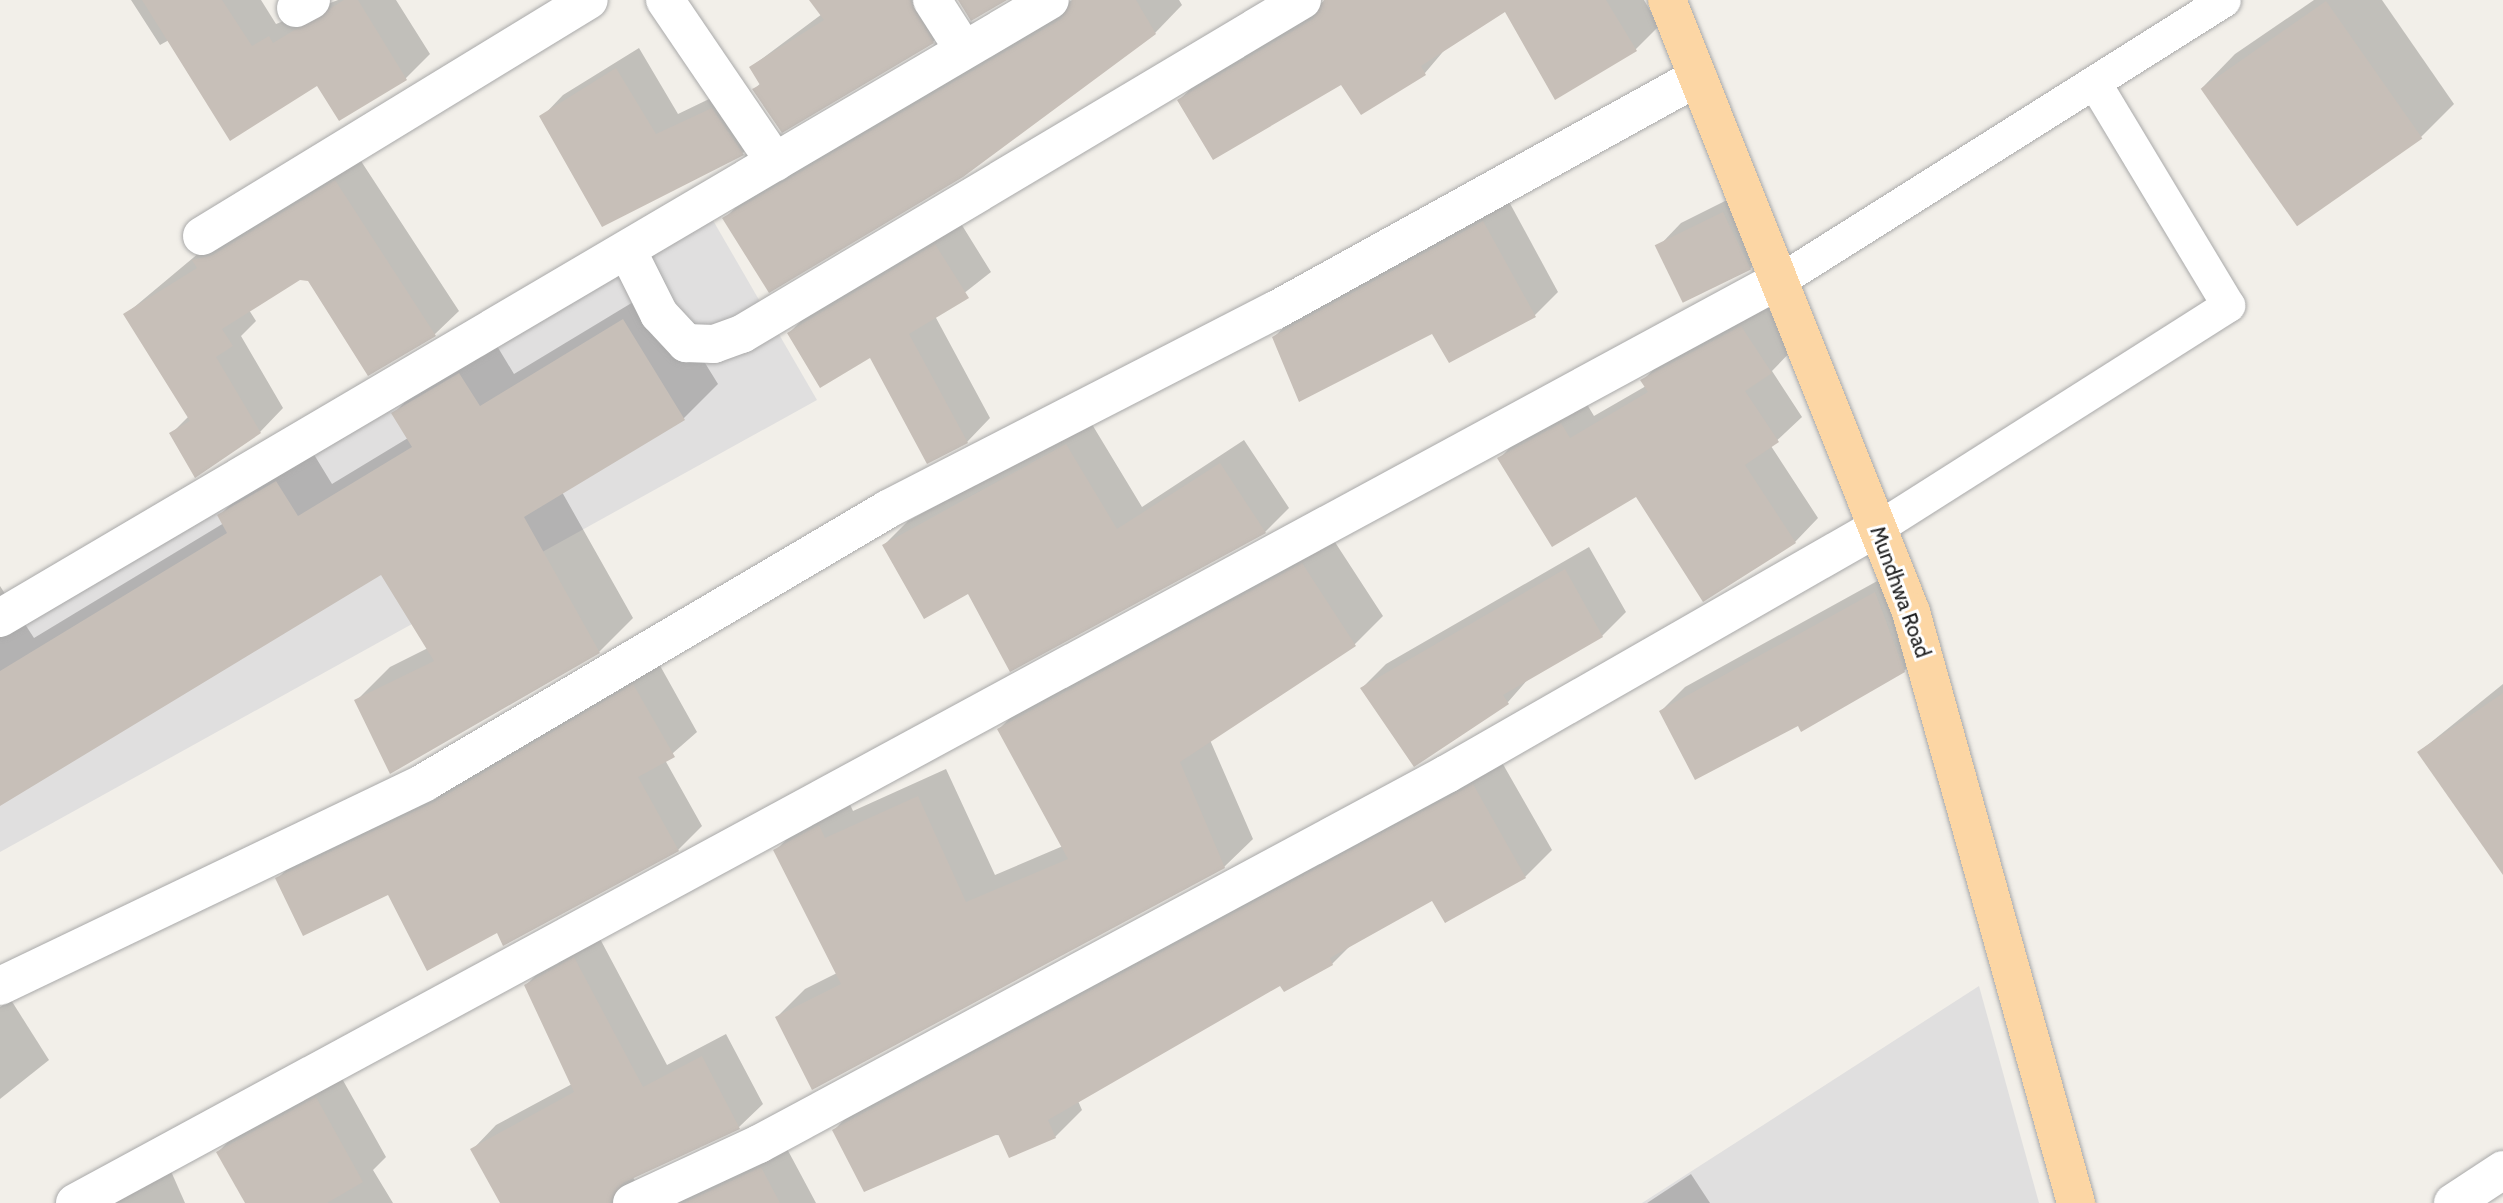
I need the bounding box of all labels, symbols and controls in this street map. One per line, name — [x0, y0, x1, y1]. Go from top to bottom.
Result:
street label: Mundhwa Road — [1865, 523, 1935, 661]

